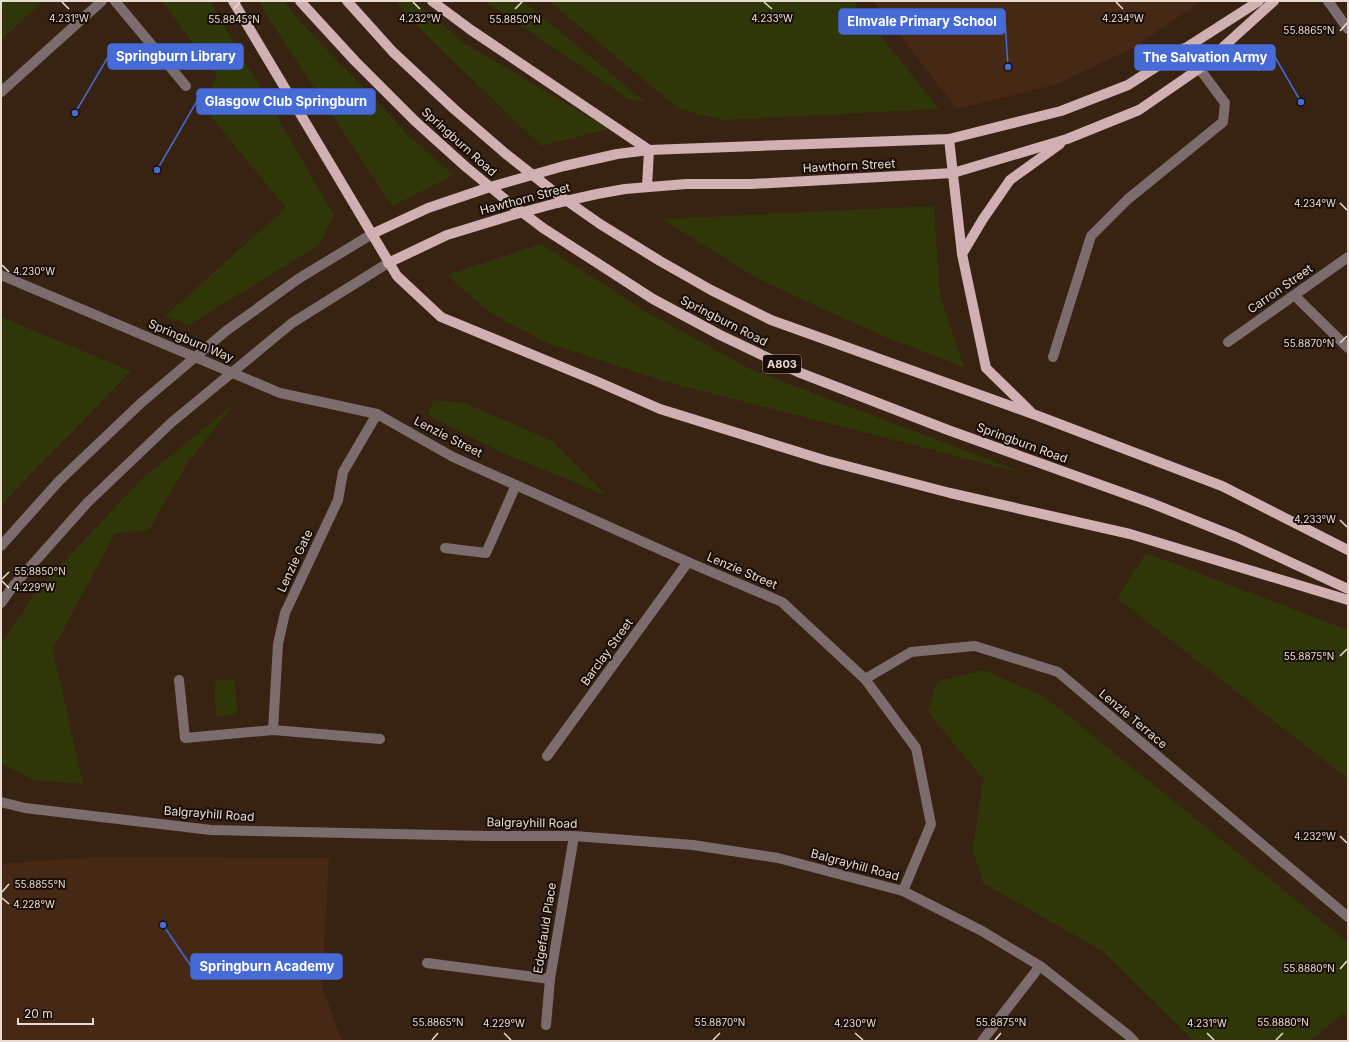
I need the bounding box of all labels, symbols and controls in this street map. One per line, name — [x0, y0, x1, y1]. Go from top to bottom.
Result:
callout: Elmvale Primary School — [839, 9, 1005, 34]
text: 4.231°W — [49, 12, 89, 24]
text: 4.232°W — [399, 12, 441, 24]
text: 4.233°W — [751, 12, 793, 24]
text: 4.234°W — [1102, 12, 1144, 24]
text: 55.8845°N — [208, 13, 260, 25]
text: 55.8850°N — [489, 13, 541, 25]
text: Elmvale Primary School — [847, 13, 997, 29]
text: 55.8865°N — [1283, 24, 1335, 36]
callout: Springburn Library — [108, 44, 243, 69]
callout: The Salvation Army — [1135, 45, 1275, 70]
text: Springburn Library — [116, 48, 236, 64]
text: The Salvation Army — [1143, 49, 1267, 65]
callout: Glasgow Club Springburn — [197, 89, 375, 114]
text: Glasgow Club Springburn — [205, 93, 367, 109]
street label: Springburn Road — [419, 104, 500, 179]
street label: Hawthorn Street — [802, 156, 896, 175]
street label: Hawthorn Street — [478, 179, 572, 218]
text: 4.234°W — [1294, 197, 1336, 209]
street label: Carron Street — [1244, 261, 1315, 317]
text: 4.230°W — [13, 265, 55, 277]
street label: Springburn Road — [678, 292, 770, 349]
street label: Springburn Way — [146, 316, 236, 365]
text: 55.8870°N — [1284, 337, 1334, 349]
road number: A803 — [763, 355, 801, 373]
street label: Lenzie Street — [412, 413, 485, 460]
street label: Springburn Road — [975, 419, 1070, 466]
text: 4.233°W — [1294, 513, 1336, 525]
street label: Lenzie Gate — [274, 527, 316, 594]
street label: Lenzie Street — [705, 549, 780, 592]
text: 55.8850°N — [14, 565, 66, 577]
text: 4.229°W — [13, 581, 55, 593]
street label: Barclay Street — [577, 615, 636, 688]
text: 55.8875°N — [1284, 650, 1334, 662]
street label: Lenzie Terrace — [1096, 686, 1170, 751]
street label: Balgrayhill Road — [163, 803, 255, 824]
street label: Balgrayhill Road — [486, 814, 578, 831]
text: 4.232°W — [1294, 830, 1336, 842]
street label: Balgrayhill Road — [809, 846, 901, 884]
text: 55.8855°N — [14, 878, 66, 890]
street label: Edgefauld Place — [530, 881, 559, 974]
text: 4.228°W — [13, 898, 55, 910]
callout: Springburn Academy — [191, 954, 342, 979]
text: Springburn Academy — [200, 958, 335, 974]
text: 55.8880°N — [1283, 962, 1335, 974]
scale bar — [18, 1000, 93, 1026]
text: 20 m — [24, 1006, 53, 1021]
text: 55.8865°N — [412, 1016, 464, 1028]
text: 55.8870°N — [695, 1016, 745, 1028]
text: 55.8875°N — [976, 1016, 1026, 1028]
text: 55.8880°N — [1257, 1016, 1309, 1028]
text: 4.229°W — [483, 1017, 525, 1029]
text: 4.230°W — [834, 1017, 876, 1029]
text: 4.231°W — [1187, 1017, 1227, 1029]

